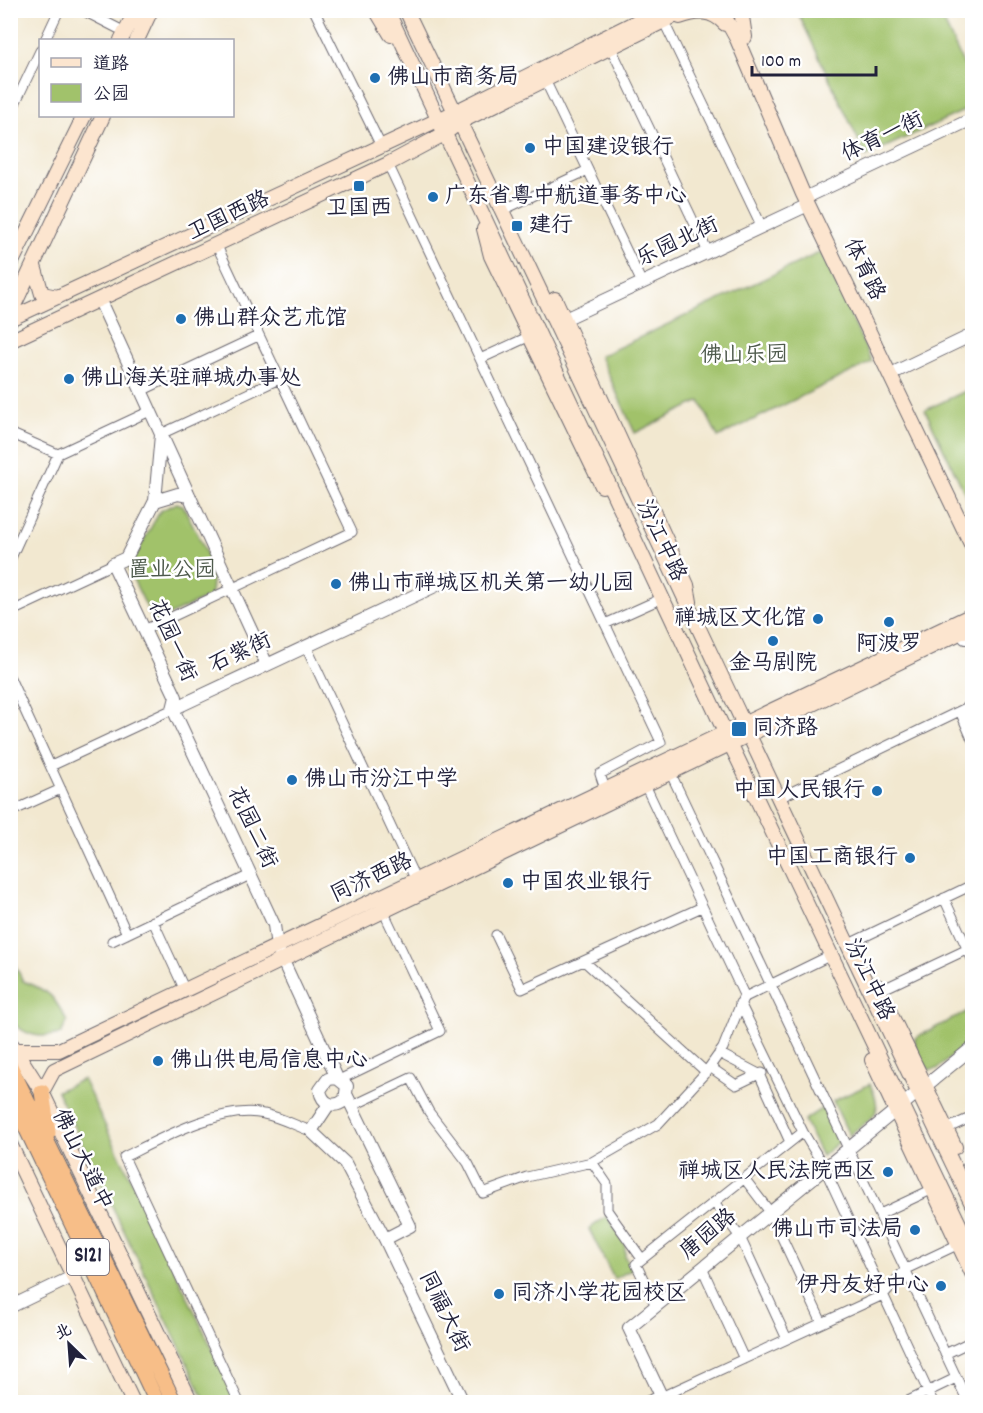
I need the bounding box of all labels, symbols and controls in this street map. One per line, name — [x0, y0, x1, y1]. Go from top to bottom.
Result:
legend — [39, 39, 234, 117]
scale bar — [752, 39, 876, 77]
text: 100 m — [761, 50, 801, 75]
text: 道路 — [93, 53, 129, 78]
place label: 佛山市商务局 — [387, 63, 519, 94]
marker: 佛山市商务局 — [368, 71, 382, 85]
text: 公园 — [93, 83, 129, 108]
street label: 体育一街 — [837, 105, 929, 171]
place label: 中国建设银行 — [542, 133, 674, 164]
marker: 中国建设银行 — [523, 141, 537, 155]
marker: 卫国西 — [352, 179, 366, 193]
place label: 广东省粤中航道事务中心 — [445, 182, 687, 213]
street label: 卫国西路 — [183, 184, 275, 250]
marker: 广东省粤中航道事务中心 — [426, 190, 440, 204]
place label: 卫国西 — [326, 194, 392, 225]
street label: 乐园北街 — [632, 210, 724, 276]
place label: 建行 — [529, 211, 573, 242]
marker: 建行 — [510, 219, 524, 233]
street label: 体育路 — [835, 234, 891, 306]
place label: 佛山群众艺术馆 — [193, 304, 347, 335]
marker: 佛山群众艺术馆 — [174, 312, 188, 326]
park label: 佛山乐园 — [700, 341, 788, 372]
place label: 佛山海关驻禅城办事处 — [81, 364, 301, 395]
marker: 佛山海关驻禅城办事处 — [62, 372, 76, 386]
street label: 汾江中路 — [627, 495, 693, 587]
park label: 置业公园 — [128, 556, 216, 587]
place label: 佛山市禅城区机关第一幼儿园 — [348, 569, 634, 600]
marker: 佛山市禅城区机关第一幼儿园 — [329, 577, 343, 591]
street label: 花园一街 — [139, 594, 203, 688]
place label: 禅城区文化馆 — [674, 604, 806, 635]
marker: 禅城区文化馆 — [811, 612, 825, 626]
marker: 阿波罗 — [882, 615, 896, 629]
street label: 石紫街 — [205, 626, 277, 682]
place label: 阿波罗 — [856, 630, 922, 661]
marker: 金马剧院 — [766, 634, 780, 648]
place label: 金马剧院 — [729, 649, 817, 680]
place label: 同济路 — [752, 714, 818, 745]
marker: 同济路 — [730, 720, 748, 738]
place label: 佛山市汾江中学 — [304, 765, 458, 796]
marker: 佛山市汾江中学 — [285, 773, 299, 787]
place label: 中国人民银行 — [733, 776, 865, 807]
street label: 花园二街 — [218, 782, 284, 874]
marker: 中国人民银行 — [870, 784, 884, 798]
place label: 中国工商银行 — [766, 843, 898, 874]
street label: 同济西路 — [326, 846, 418, 912]
marker: 中国工商银行 — [903, 851, 917, 865]
place label: 中国农业银行 — [520, 868, 652, 899]
marker: 中国农业银行 — [501, 876, 515, 890]
street label: 汾江中路 — [835, 934, 901, 1026]
place label: 佛山供电局信息中心 — [170, 1046, 368, 1077]
marker: 佛山供电局信息中心 — [151, 1054, 165, 1068]
street label: 佛山大道中 — [43, 1104, 119, 1216]
place label: 禅城区人民法院西区 — [678, 1157, 876, 1188]
marker: 禅城区人民法院西区 — [881, 1165, 895, 1179]
street label: 唐园路 — [674, 1202, 744, 1268]
place label: 佛山市司法局 — [771, 1215, 903, 1246]
marker: 佛山市司法局 — [908, 1223, 922, 1237]
road number: S121 — [67, 1239, 109, 1275]
street label: 同福大街 — [410, 1266, 476, 1358]
place label: 伊丹友好中心 — [797, 1271, 929, 1302]
place label: 同济小学花园校区 — [511, 1279, 687, 1310]
marker: 伊丹友好中心 — [934, 1279, 948, 1293]
marker: 同济小学花园校区 — [492, 1287, 506, 1301]
north arrow — [39, 1314, 99, 1374]
text: 北 — [52, 1319, 76, 1346]

